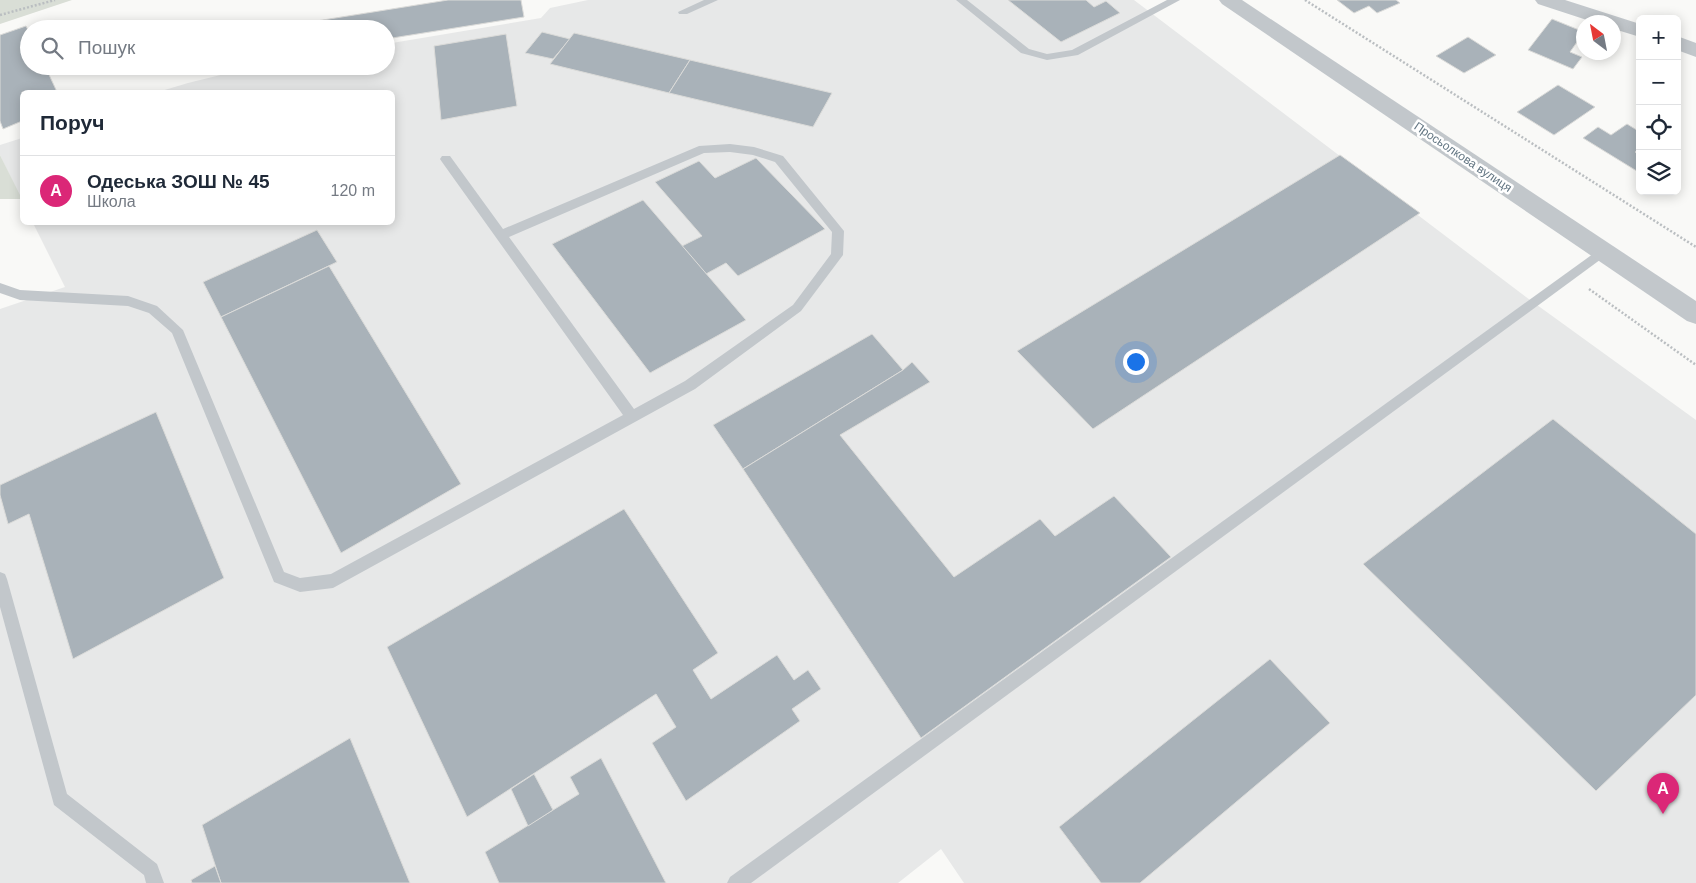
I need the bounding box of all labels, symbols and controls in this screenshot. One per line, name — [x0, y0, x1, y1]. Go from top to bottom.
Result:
north arrow — [1576, 15, 1621, 60]
map controls — [1636, 15, 1681, 195]
button: + — [1636, 15, 1681, 60]
search box — [20, 20, 395, 75]
icon: search — [38, 34, 66, 62]
text: Пошук — [78, 37, 135, 58]
button: − — [1636, 60, 1681, 105]
button: locate — [1636, 105, 1681, 150]
text: Поруч — [40, 111, 104, 134]
street label: Просьолкова вулиця — [1411, 119, 1515, 195]
button: layers — [1636, 150, 1681, 195]
text: Одеська ЗОШ № 45 — [87, 171, 270, 192]
text: A — [50, 182, 62, 199]
text: 120 m — [331, 182, 375, 199]
text: Школа — [87, 193, 136, 210]
your location — [1123, 349, 1149, 375]
pin: A — [1647, 773, 1679, 814]

